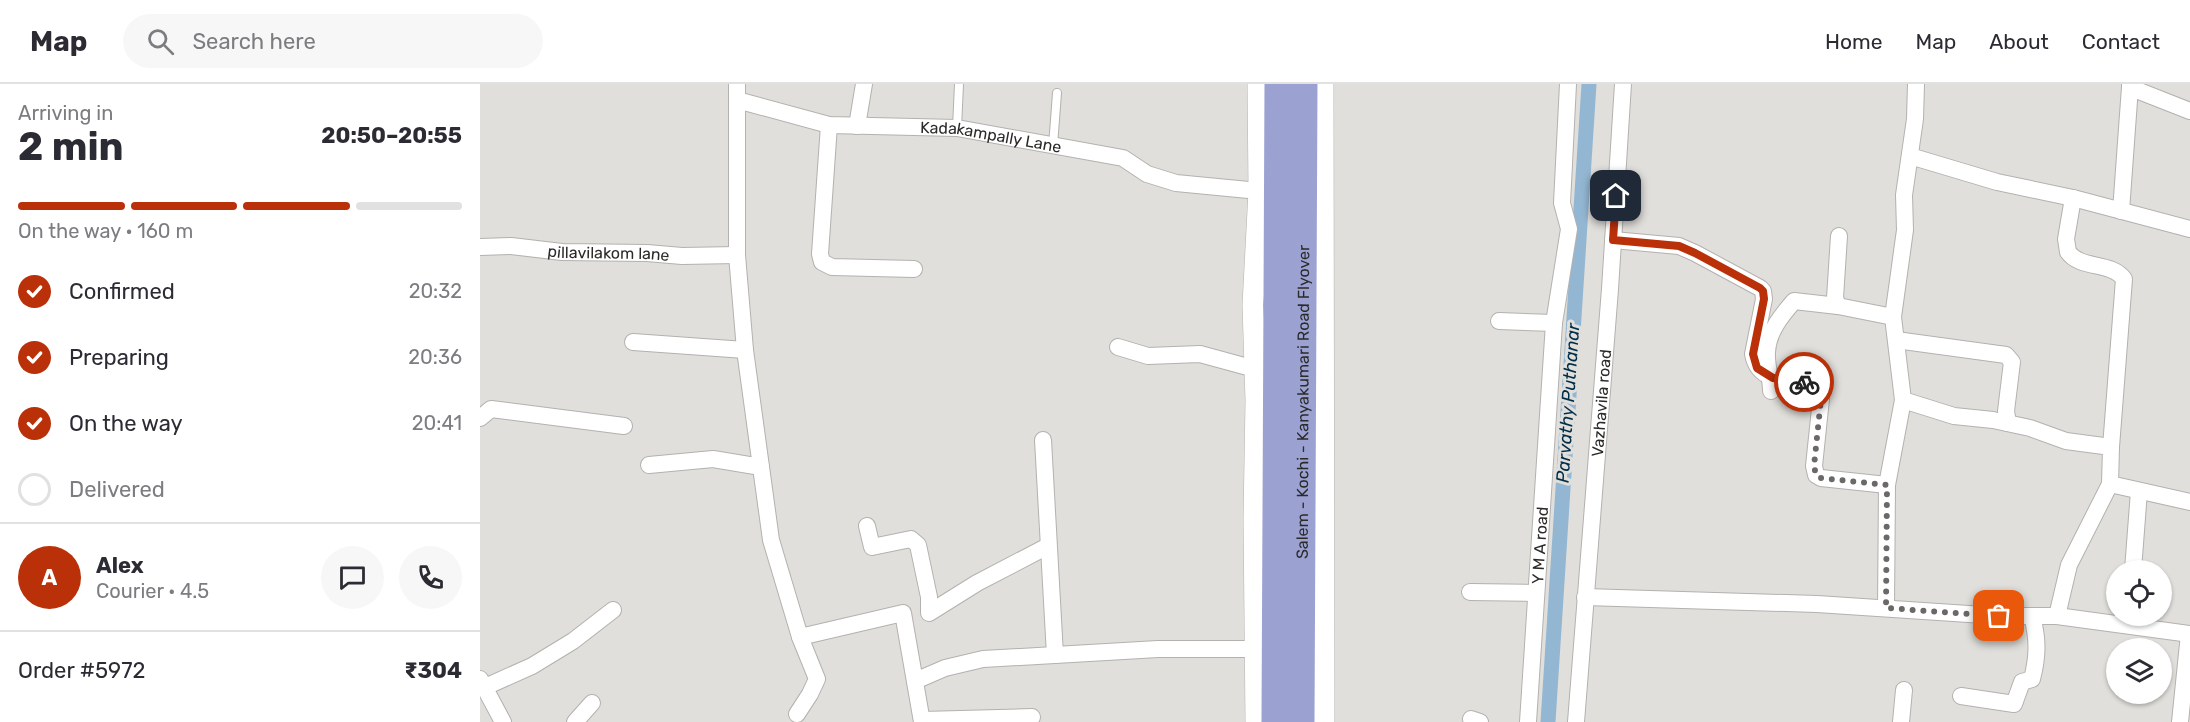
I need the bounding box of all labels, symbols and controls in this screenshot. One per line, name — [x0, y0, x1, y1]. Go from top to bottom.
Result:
search box — [123, 14, 543, 68]
text: Map — [30, 25, 87, 58]
icon: search — [144, 25, 177, 58]
text: Search here — [192, 28, 316, 55]
text: Home — [1825, 29, 1882, 54]
text: Map — [1915, 29, 1956, 54]
text: About — [1989, 29, 2049, 54]
text: Contact — [2082, 29, 2160, 54]
text: Arriving in — [18, 101, 113, 125]
street label: Kadakampally Lane — [920, 118, 1063, 156]
text: 20:50–20:55 — [321, 122, 462, 149]
text: 2 min — [18, 124, 124, 170]
pin — [1590, 170, 1641, 221]
icon: home — [1599, 179, 1632, 212]
text: On the way · 160 m — [18, 219, 193, 243]
street label: pillavilakom lane — [547, 241, 670, 264]
street label: Salem - Kochi - Kanyakumari Road Flyover — [1292, 245, 1313, 559]
icon: check — [18, 275, 51, 308]
text: Confirmed — [69, 278, 175, 305]
text: 20:32 — [409, 279, 462, 303]
water label: Parvathy Puthanar — [1551, 321, 1585, 484]
icon: check — [18, 341, 51, 374]
text: Preparing — [69, 344, 169, 371]
text: 20:36 — [408, 345, 462, 369]
street label: Vazhavila road — [1587, 348, 1615, 458]
courier — [1774, 352, 1834, 412]
icon: bike — [1788, 366, 1821, 399]
icon: check — [18, 407, 51, 440]
text: On the way — [69, 410, 183, 437]
text: 20:41 — [412, 411, 462, 435]
text: Delivered — [69, 476, 165, 503]
street label: Y M A road — [1528, 506, 1552, 585]
button: chat — [321, 546, 384, 609]
button: phone — [399, 546, 462, 609]
text: Alex — [96, 552, 144, 579]
map controls — [2106, 560, 2172, 704]
button: locate — [2106, 560, 2172, 626]
text: A — [42, 564, 57, 591]
text: Courier · 4.5 — [96, 579, 209, 603]
pin — [1973, 590, 2024, 641]
icon: bag — [1982, 599, 2015, 632]
button: layers — [2106, 638, 2172, 704]
text: Order #5972 — [18, 657, 145, 684]
text: ₹304 — [404, 657, 462, 684]

